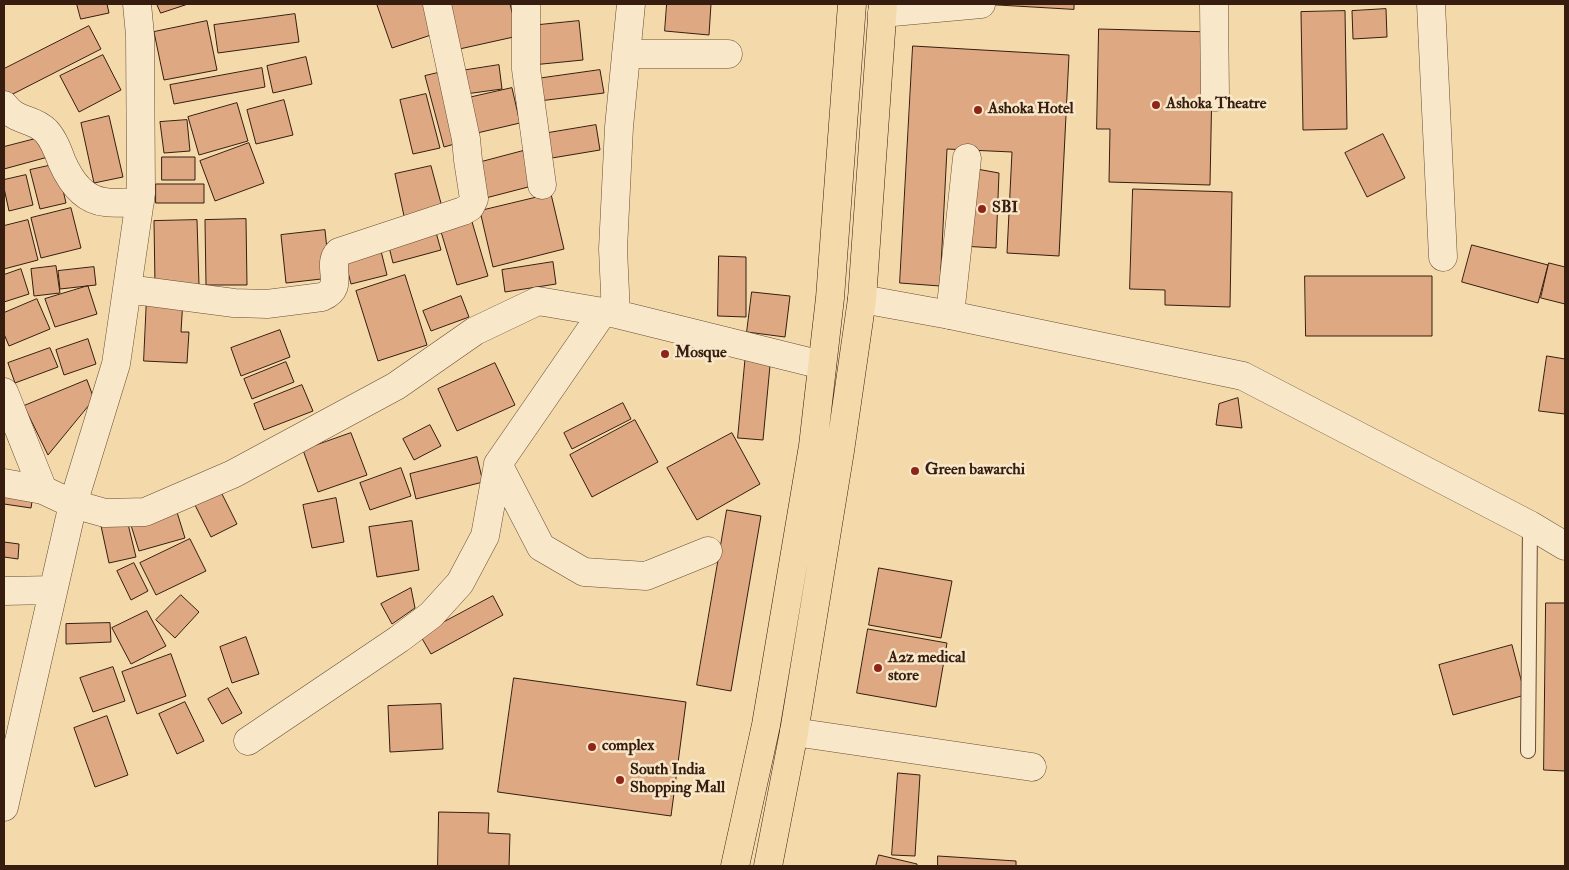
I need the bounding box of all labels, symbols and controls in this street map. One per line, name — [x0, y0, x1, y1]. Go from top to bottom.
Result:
place label: Ashoka Theatre — [1166, 95, 1266, 115]
marker: Ashoka Theatre — [1150, 99, 1162, 111]
place label: Ashoka Hotel — [988, 100, 1074, 120]
marker: Ashoka Hotel — [972, 104, 984, 116]
place label: SBI — [992, 199, 1018, 219]
marker: SBI — [976, 203, 988, 215]
place label: Mosque — [675, 344, 727, 364]
marker: Mosque — [659, 348, 671, 360]
place label: Green bawarchi — [925, 461, 1025, 481]
marker: Green bawarchi — [909, 465, 921, 477]
place label: A2z medical store — [888, 649, 966, 687]
marker: A2z medical store — [872, 662, 884, 674]
place label: complex — [602, 737, 654, 757]
marker: complex — [586, 741, 598, 753]
place label: South India Shopping Mall — [630, 761, 725, 799]
marker: South India Shopping Mall — [614, 774, 626, 786]

